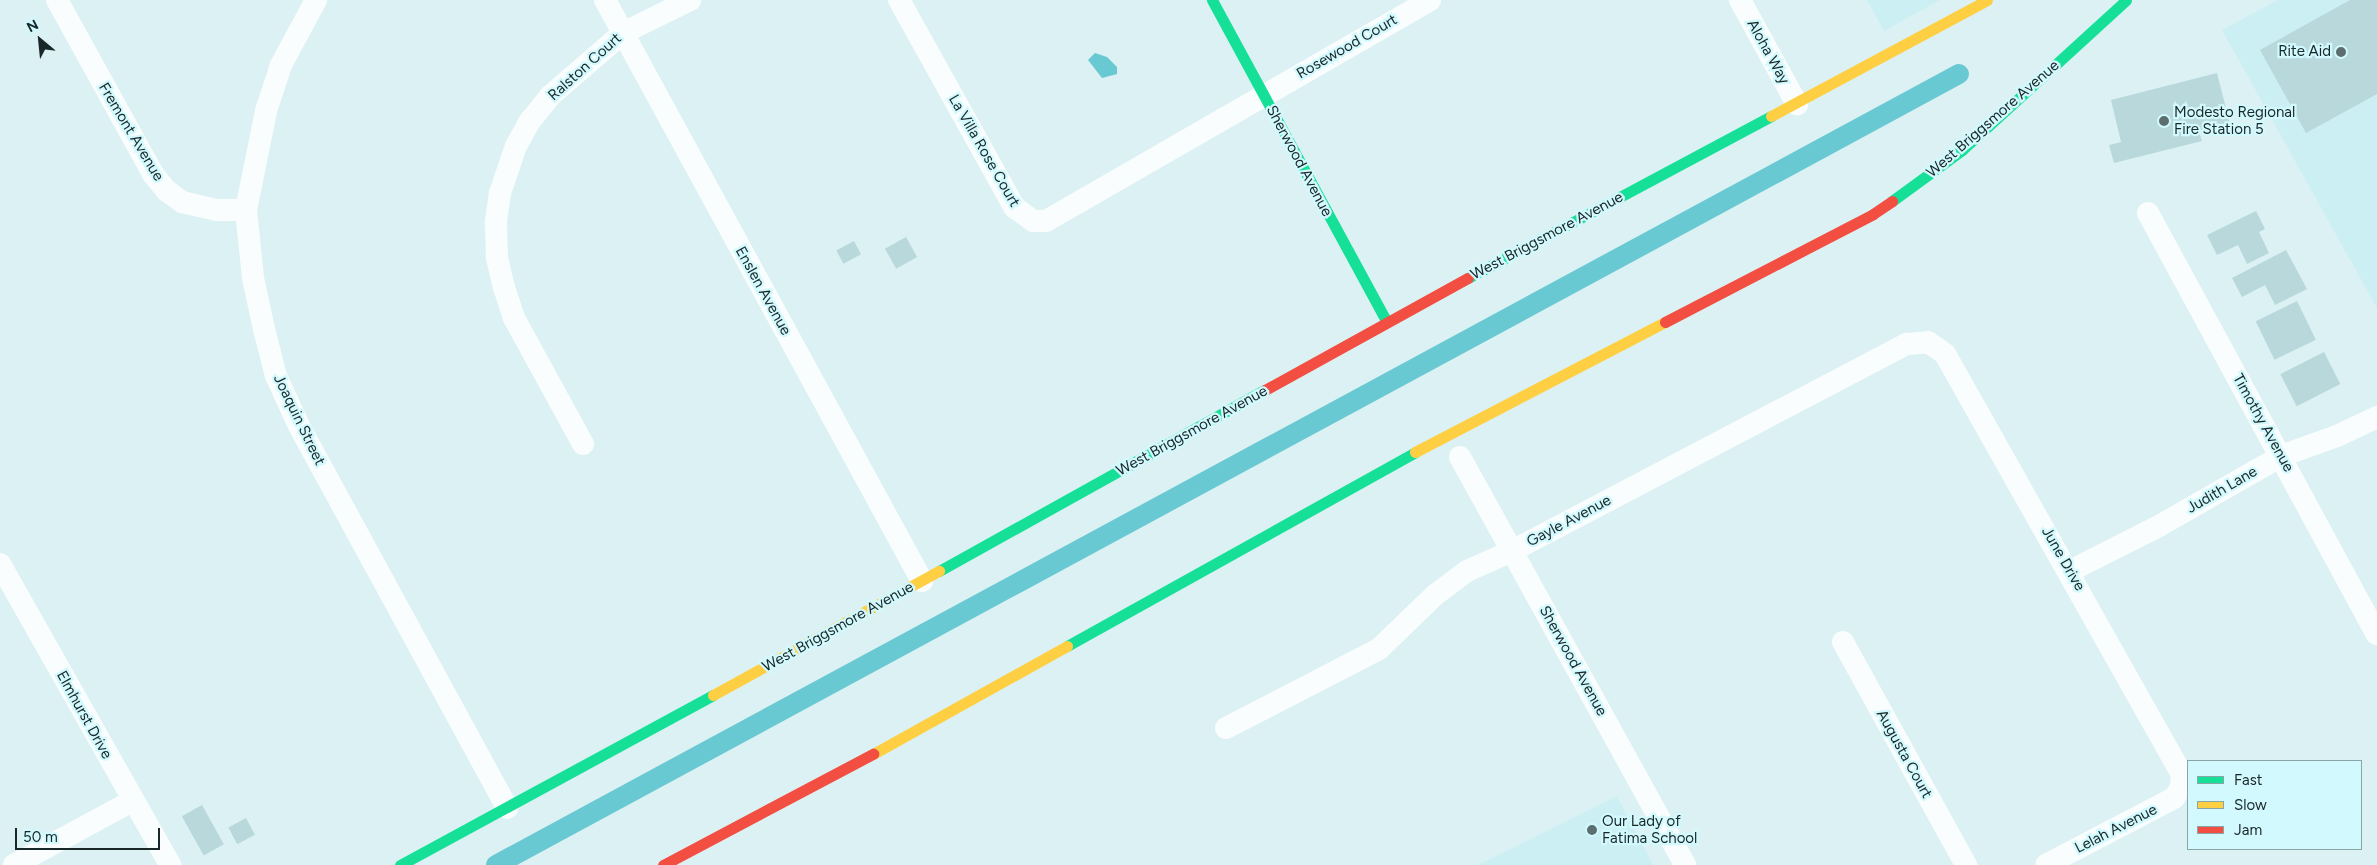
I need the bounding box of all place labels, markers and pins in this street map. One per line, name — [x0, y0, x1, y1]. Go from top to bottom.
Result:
place label: Rite Aid — [2278, 43, 2331, 61]
marker: Rite Aid — [2335, 46, 2347, 58]
place label: Modesto Regional Fire Station 5 — [2174, 103, 2295, 138]
marker: Modesto Regional Fire Station 5 — [2158, 115, 2170, 127]
place label: Our Lady of Fatima School — [1602, 812, 1697, 847]
marker: Our Lady of Fatima School — [1586, 824, 1598, 836]

